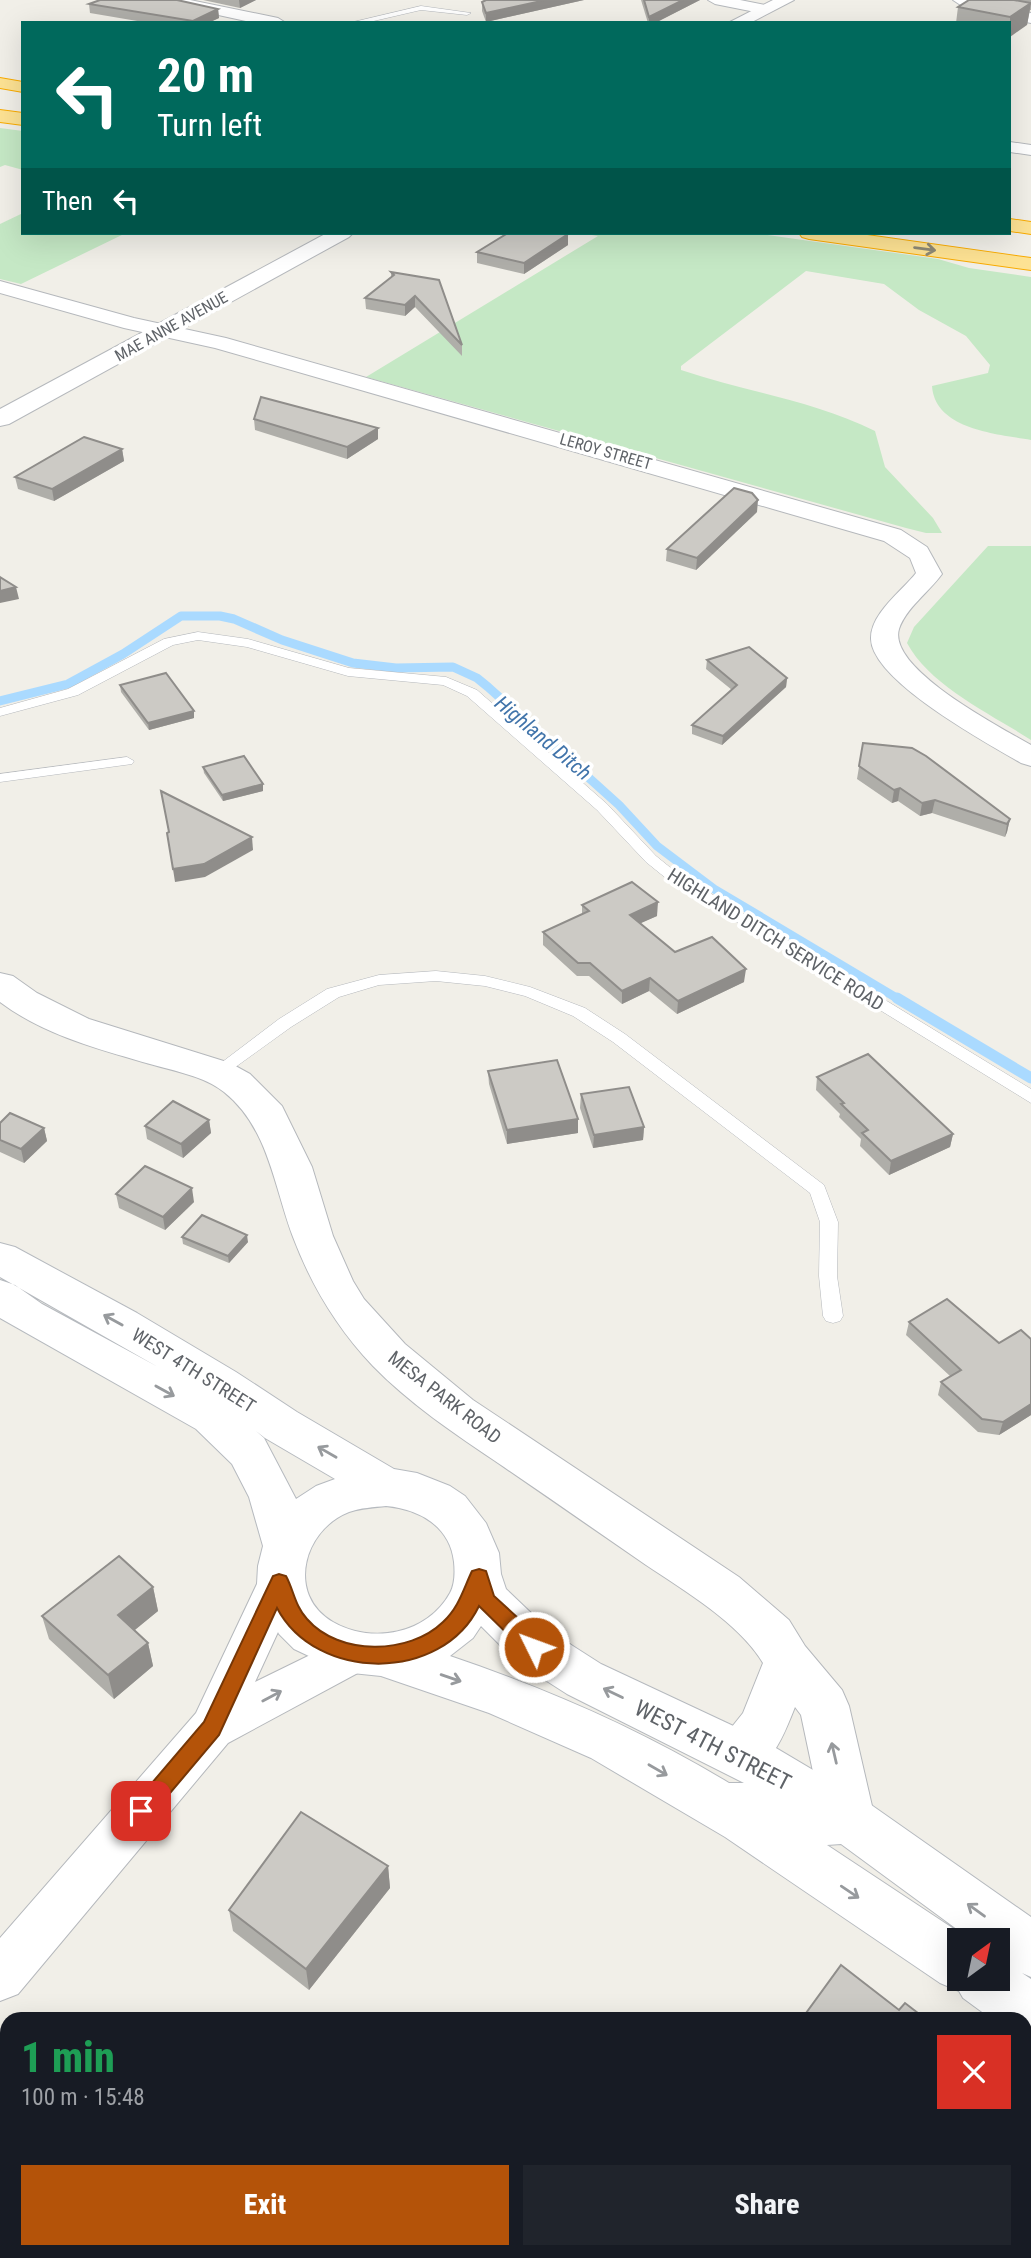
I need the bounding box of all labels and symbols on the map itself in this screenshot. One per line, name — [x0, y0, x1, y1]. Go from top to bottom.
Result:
one-way arrow — [913, 243, 936, 256]
street label: MAE ANNE AVENUE — [112, 288, 231, 365]
street label: LEROY STREET — [558, 429, 654, 474]
water label: Highland Ditch — [490, 691, 596, 785]
street label: HIGHLAND DITCH SERVICE ROAD — [663, 863, 888, 1016]
one-way arrow — [103, 1313, 124, 1326]
street label: WEST 4TH STREET — [127, 1323, 260, 1418]
street label: MESA PARK ROAD — [384, 1346, 506, 1449]
one-way arrow — [155, 1384, 175, 1398]
one-way arrow — [318, 1445, 338, 1459]
position arrow — [497, 1610, 571, 1684]
one-way arrow — [439, 1673, 461, 1685]
one-way arrow — [603, 1686, 624, 1700]
one-way arrow — [261, 1689, 282, 1702]
street label: WEST 4TH STREET — [630, 1694, 795, 1796]
one-way arrow — [827, 1742, 840, 1764]
one-way arrow — [648, 1763, 668, 1777]
pin — [111, 1781, 171, 1841]
one-way arrow — [840, 1885, 859, 1899]
one-way arrow — [967, 1902, 986, 1917]
north arrow — [947, 1928, 1010, 1992]

